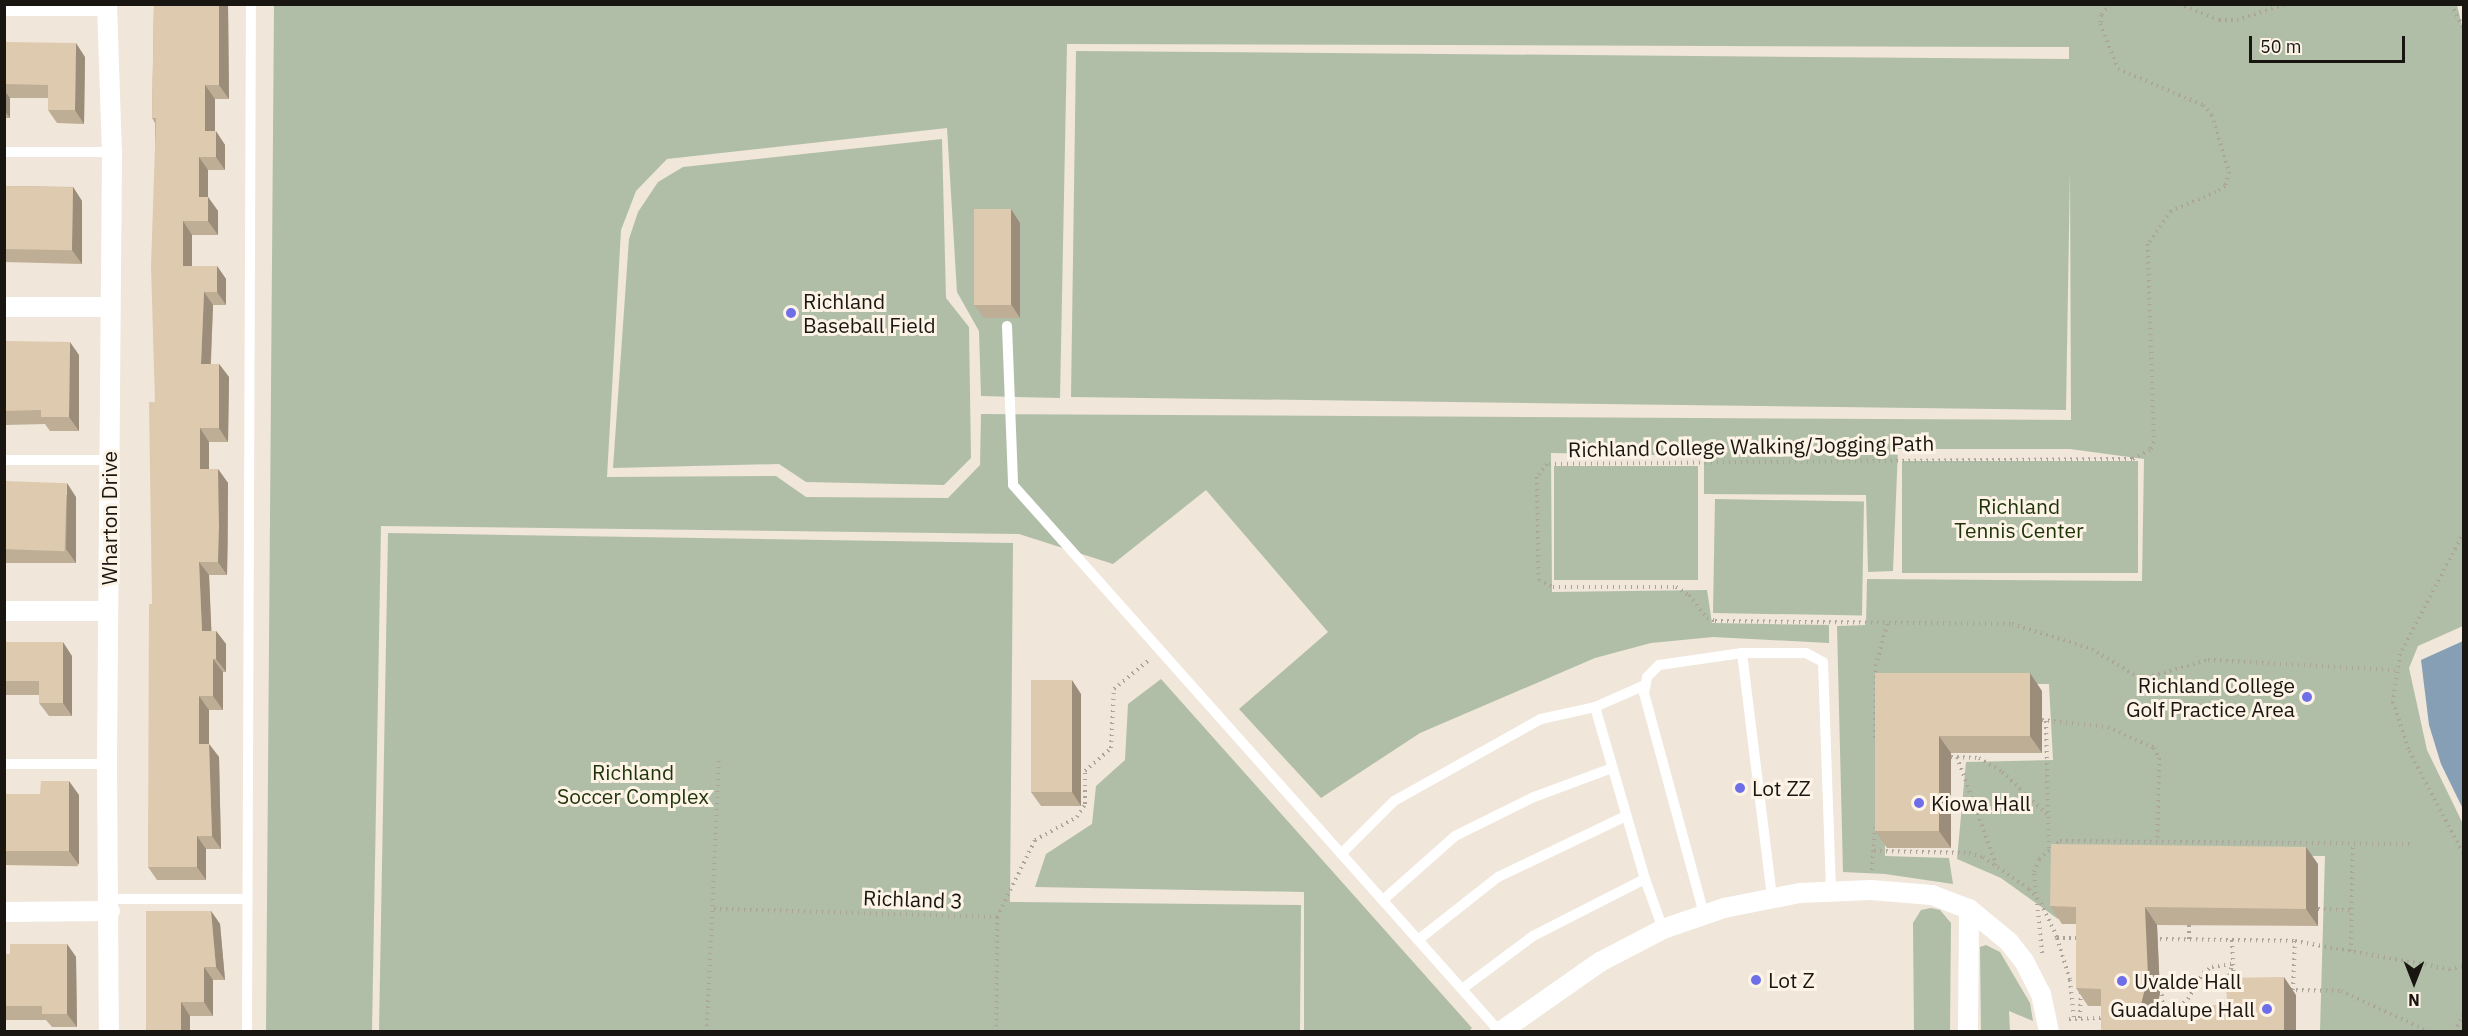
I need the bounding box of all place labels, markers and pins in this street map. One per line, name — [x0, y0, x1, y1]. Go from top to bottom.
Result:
place label: Richland Baseball Field — [803, 288, 936, 338]
marker: Richland Baseball Field — [784, 306, 798, 320]
place label: Richland College Golf Practice Area — [2126, 672, 2295, 722]
marker: Richland College Golf Practice Area — [2300, 690, 2314, 704]
place label: Lot ZZ — [1752, 775, 1811, 801]
marker: Lot ZZ — [1733, 781, 1747, 795]
place label: Kiowa Hall — [1931, 790, 2031, 816]
marker: Kiowa Hall — [1912, 796, 1926, 810]
place label: Lot Z — [1768, 967, 1815, 993]
place label: Uvalde Hall — [2134, 968, 2241, 994]
marker: Lot Z — [1749, 973, 1763, 987]
marker: Uvalde Hall — [2115, 974, 2129, 988]
place label: Guadalupe Hall — [2110, 996, 2255, 1022]
marker: Guadalupe Hall — [2260, 1002, 2274, 1016]

